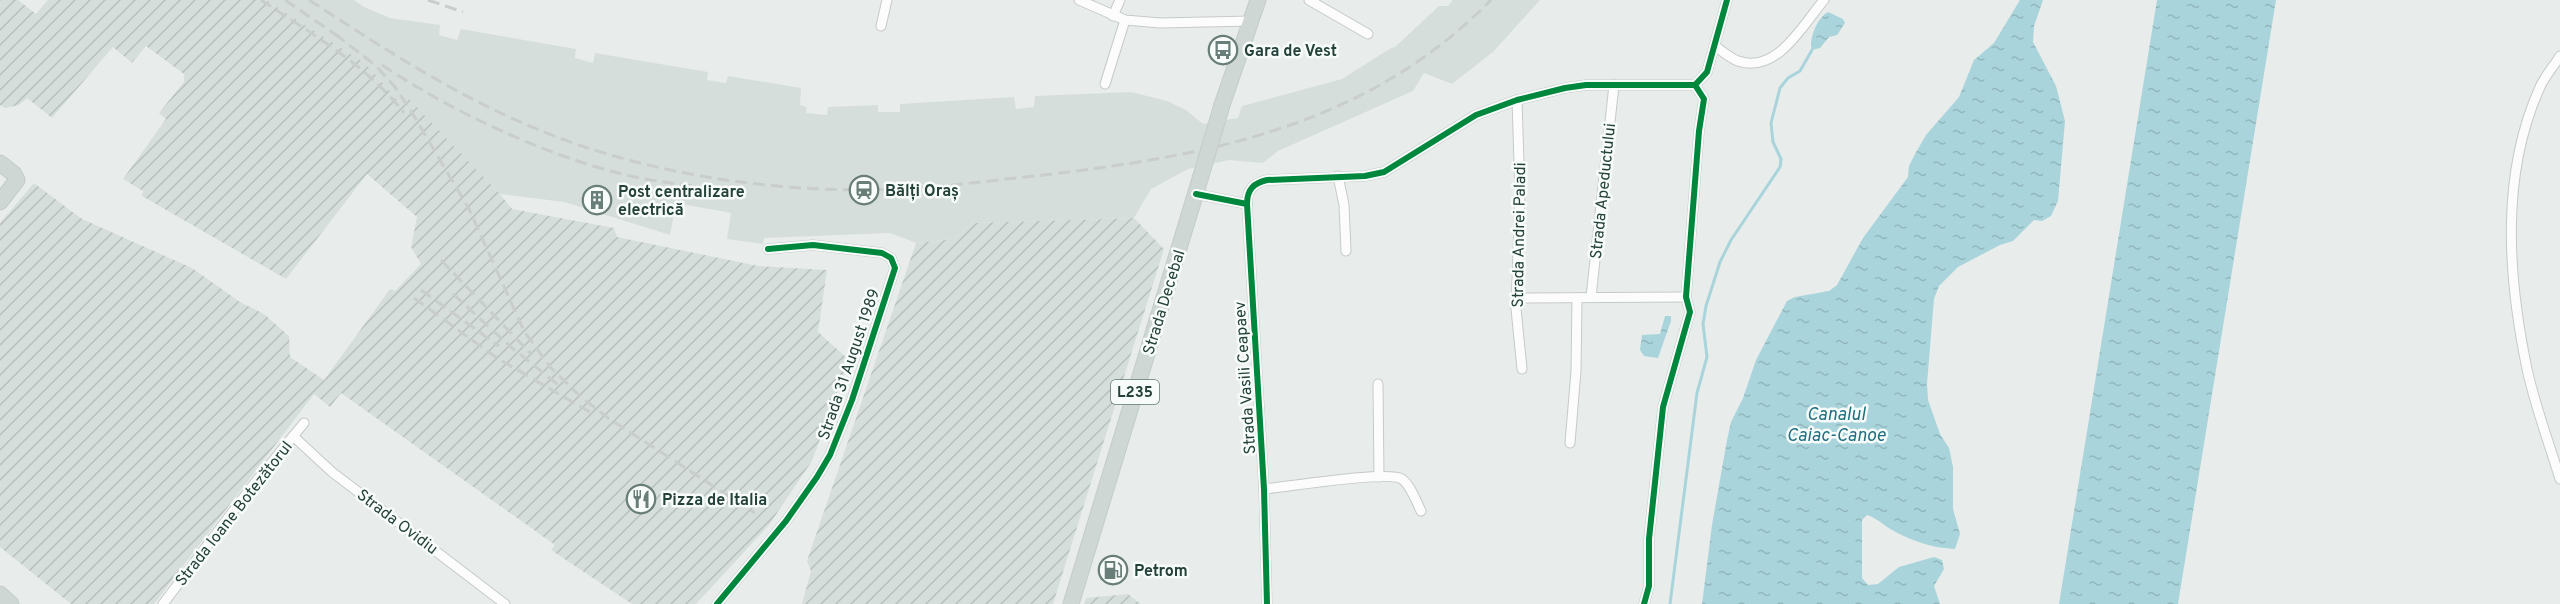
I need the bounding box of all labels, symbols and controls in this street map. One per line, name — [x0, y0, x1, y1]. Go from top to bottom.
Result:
bus stop icon: Gara de Vest — [1207, 34, 1239, 66]
place label: Gara de Vest — [1244, 42, 1337, 62]
street label: Strada Apeductului — [1587, 122, 1621, 260]
street label: Strada Andrei Paladi — [1509, 162, 1531, 308]
station icon: Bălți Oraș — [848, 174, 880, 206]
place label: Bălți Oraș — [885, 182, 959, 202]
place label: Post centralizare electrică — [618, 183, 745, 221]
building icon: Post centralizare electrică — [581, 184, 613, 216]
street label: Strada Decebal — [1139, 248, 1190, 358]
street label: Strada 31 August 1989 — [815, 286, 885, 443]
street label: Strada Vasili Ceapaev — [1231, 301, 1261, 455]
road number: L235 — [1111, 380, 1159, 404]
water label: Canalul Caiac-Canoe — [1786, 404, 1886, 448]
street label: Strada Ioane Botezătorul — [172, 438, 297, 591]
restaurant icon: Pizza de Italia — [625, 483, 657, 515]
street label: Strada Ovidiu — [352, 486, 441, 560]
place label: Pizza de Italia — [662, 491, 767, 511]
fuel station icon: Petrom — [1097, 554, 1129, 586]
place label: Petrom — [1134, 562, 1188, 582]

